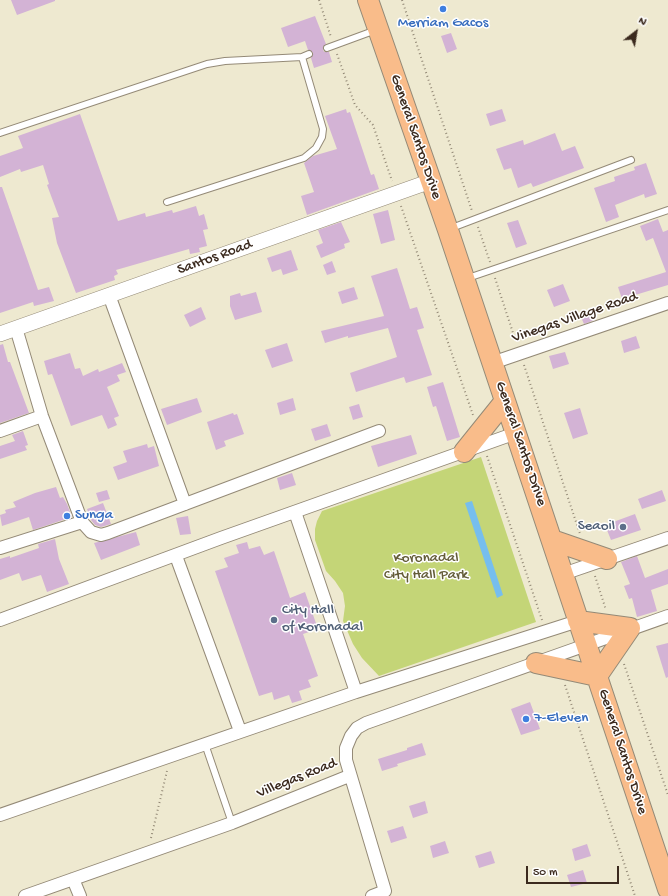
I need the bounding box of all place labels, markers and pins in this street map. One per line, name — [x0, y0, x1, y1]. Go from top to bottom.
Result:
marker: Merriam Gacos — [438, 4, 448, 14]
place label: Merriam Gacos — [398, 15, 488, 33]
place label: Sunga — [75, 507, 113, 525]
marker: Sunga — [62, 511, 72, 521]
place label: Seaoil — [578, 518, 615, 536]
marker: Seaoil — [618, 522, 628, 532]
place label: City Hall of Koronadal — [282, 602, 363, 637]
marker: City Hall of Koronadal — [269, 615, 279, 625]
place label: 7-Eleven — [534, 710, 588, 728]
marker: 7-Eleven — [521, 714, 531, 724]

